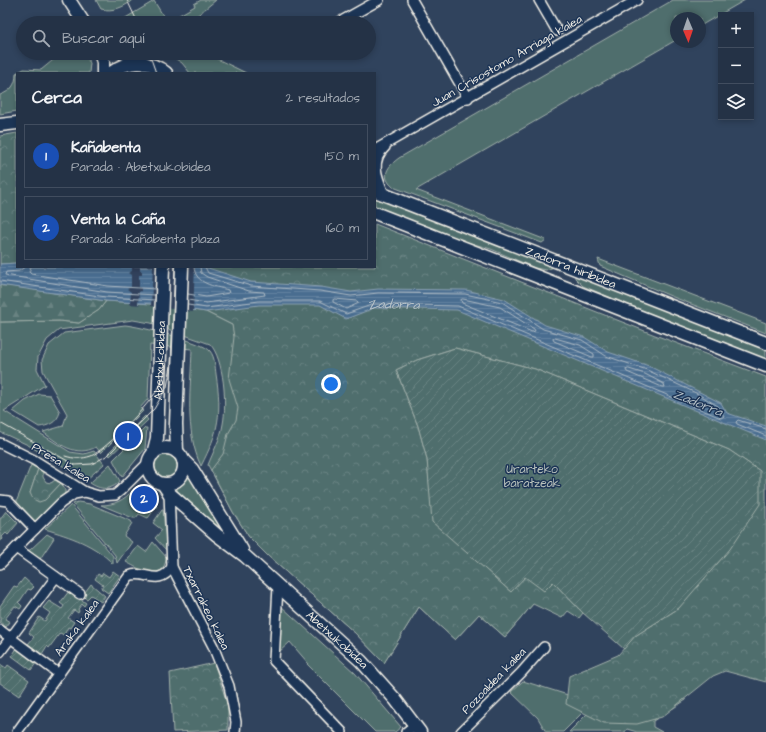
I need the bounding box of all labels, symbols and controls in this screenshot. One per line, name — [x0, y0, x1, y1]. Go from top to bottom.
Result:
street label: Juan Crisostomo Arriaga kalea — [428, 11, 586, 112]
north arrow — [670, 12, 706, 48]
map controls — [718, 12, 754, 120]
button: + — [718, 12, 754, 48]
search box — [16, 16, 376, 60]
icon: search — [30, 27, 52, 49]
text: Buscar aquí — [62, 28, 144, 49]
button: − — [718, 48, 754, 84]
button: layers — [718, 84, 754, 120]
text: Cerca — [32, 86, 82, 110]
text: 2 resultados — [286, 89, 360, 107]
text: Kañabenta — [71, 137, 141, 158]
text: 1 — [45, 147, 47, 165]
text: 150 m — [325, 147, 359, 165]
text: Parada · Abetxukobidea — [71, 158, 211, 176]
text: Venta la Caña — [71, 209, 165, 230]
text: 2 — [42, 219, 50, 237]
text: 160 m — [326, 219, 359, 237]
text: Parada · Kañabenta plaza — [71, 230, 220, 248]
street label: Zadorra hiribidea — [523, 242, 619, 292]
water label: Zadorra — [365, 294, 421, 315]
street label: Abetxukobidea — [150, 321, 170, 400]
your location — [321, 374, 341, 394]
water label: Zadorra — [671, 385, 727, 422]
pin: 1 — [115, 421, 141, 451]
street label: Presa kalea — [28, 439, 94, 487]
park label: Urarteko baratzeak — [504, 461, 561, 492]
pin: 2 — [131, 484, 157, 514]
street label: Txarrakea kalea — [178, 563, 234, 653]
street label: Araka kalea — [51, 596, 103, 660]
street label: Abetxukobidea — [302, 607, 372, 672]
street label: Pozoaldea kalea — [458, 644, 530, 718]

